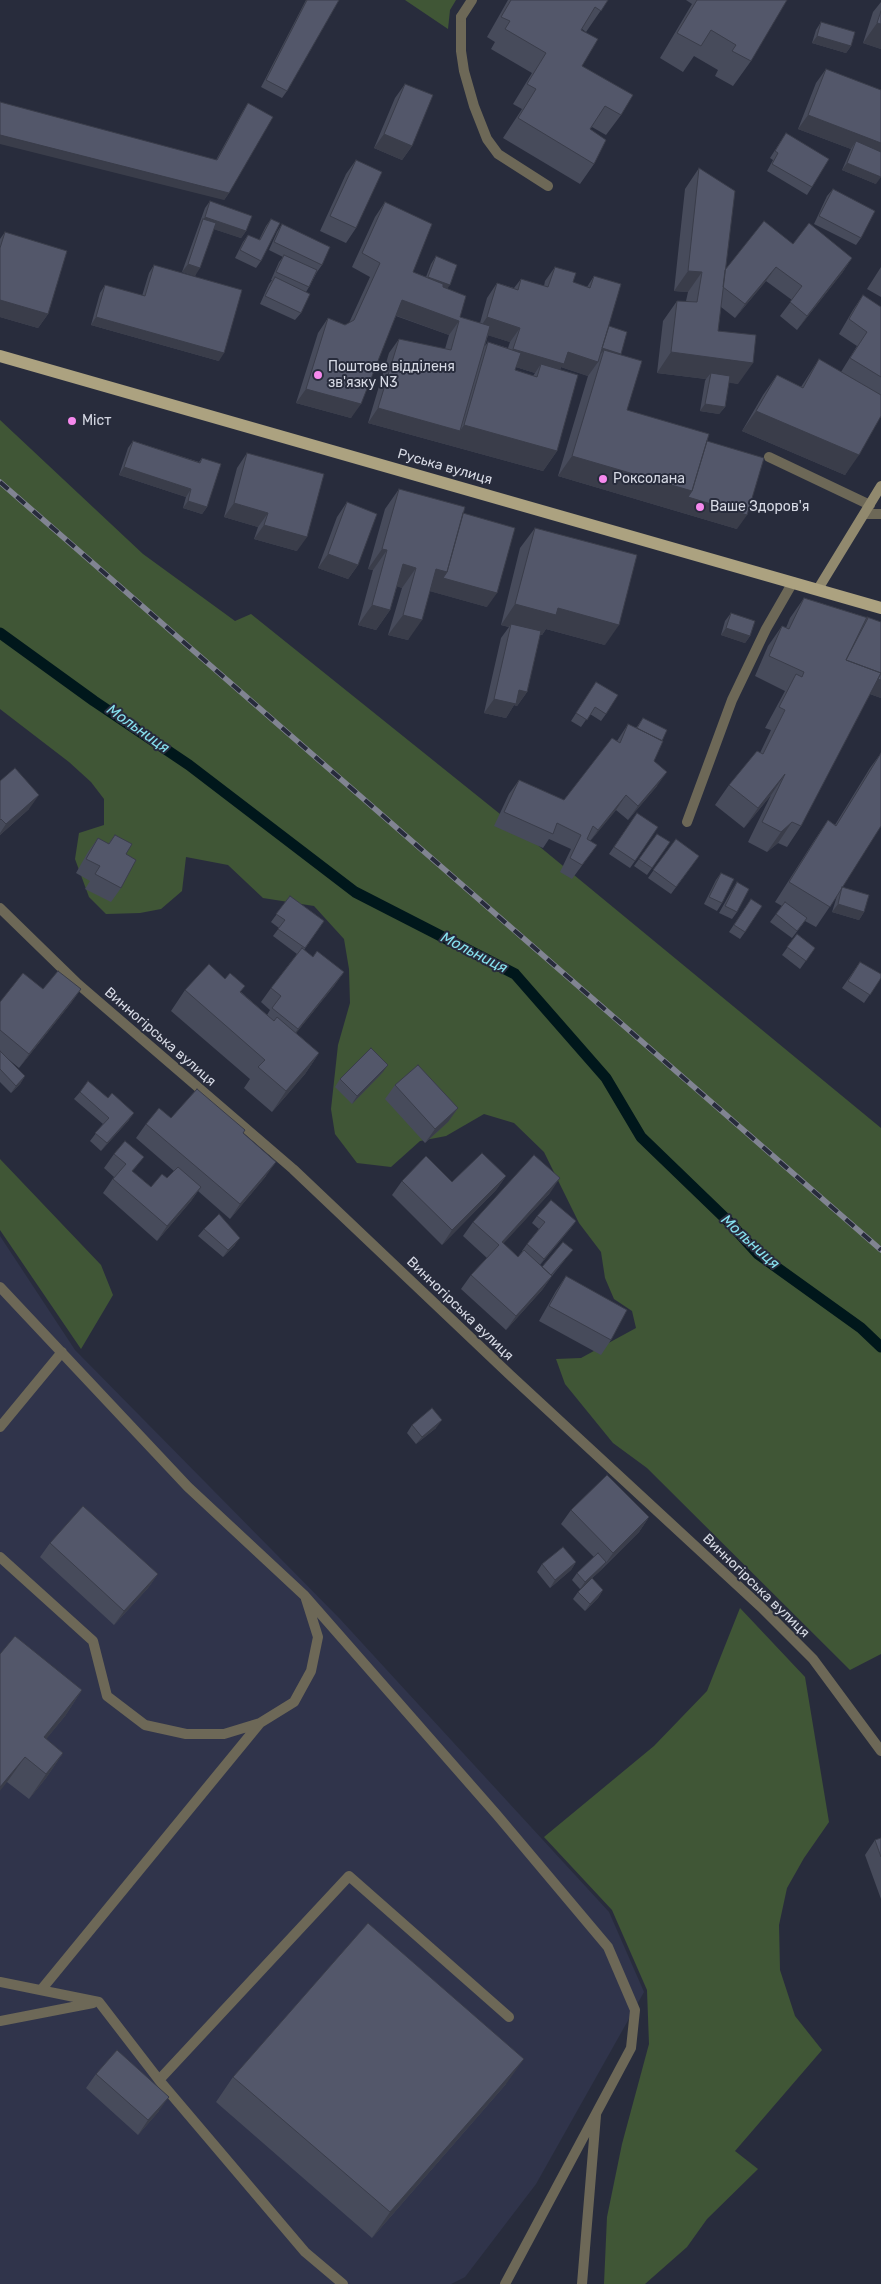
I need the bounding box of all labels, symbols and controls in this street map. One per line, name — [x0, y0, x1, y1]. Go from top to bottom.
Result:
place label: Поштове відділеня зв'язку N3 — [328, 359, 455, 392]
marker: Поштове відділеня зв'язку N3 — [312, 369, 324, 381]
place label: Міст — [82, 413, 111, 429]
marker: Міст — [66, 415, 78, 427]
street label: Руська вулиця — [396, 445, 494, 489]
place label: Роксолана — [613, 471, 685, 487]
marker: Роксолана — [597, 473, 609, 485]
place label: Ваше Здоров'я — [710, 499, 809, 515]
marker: Ваше Здоров'я — [694, 501, 706, 513]
water label: Мольниця — [103, 701, 173, 757]
water label: Мольниця — [438, 929, 510, 977]
street label: Винногірська вулиця — [101, 984, 219, 1090]
water label: Мольниця — [717, 1211, 783, 1273]
street label: Винногірська вулиця — [403, 1254, 517, 1364]
street label: Винногірська вулиця — [699, 1531, 813, 1641]

